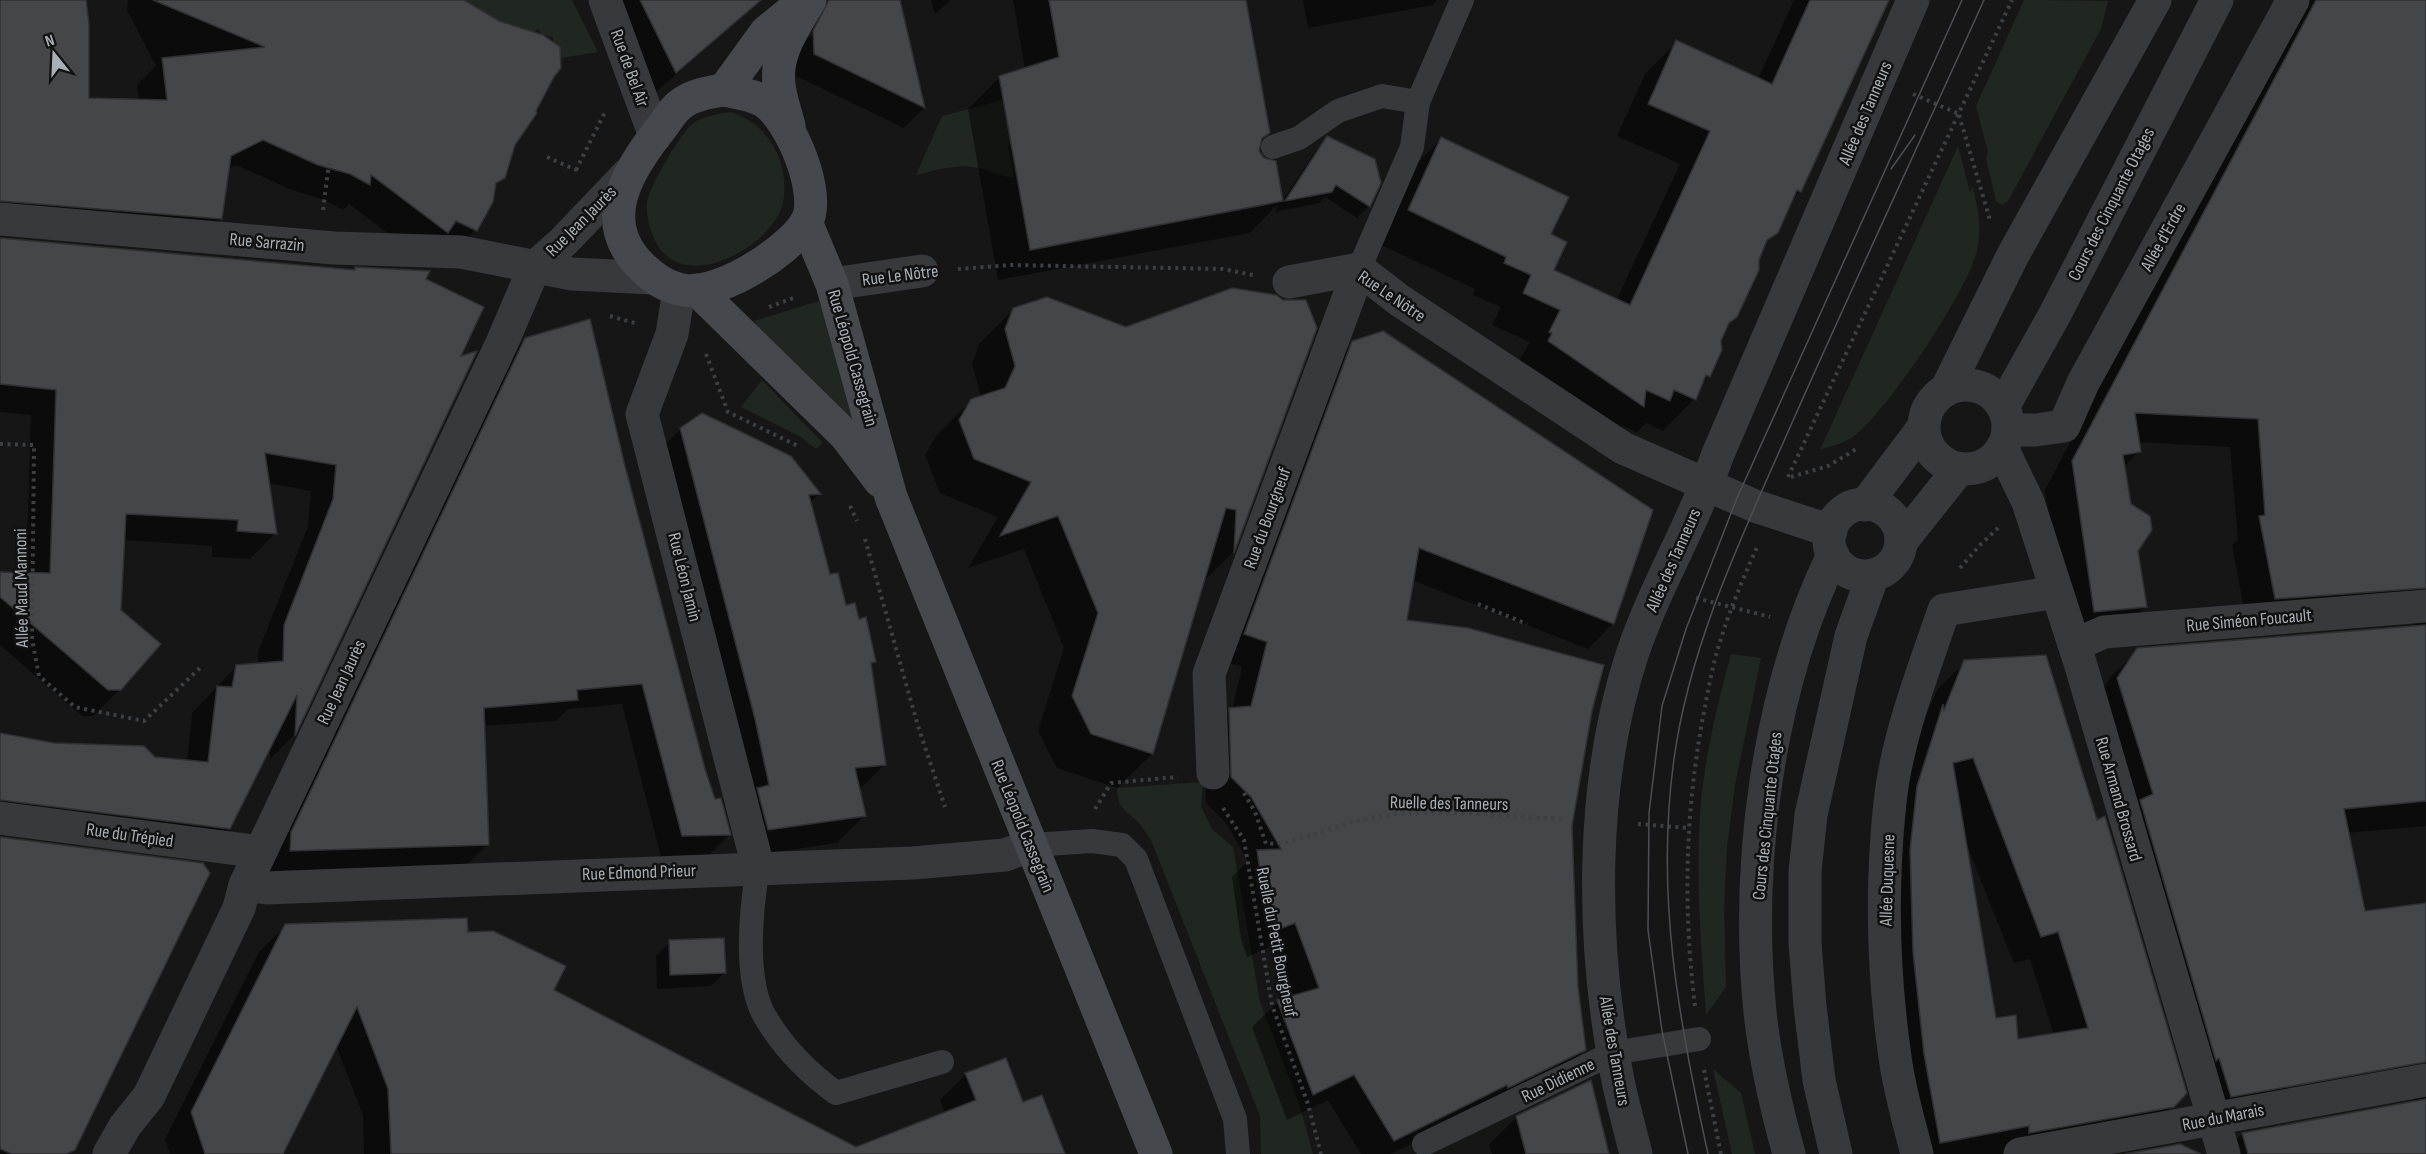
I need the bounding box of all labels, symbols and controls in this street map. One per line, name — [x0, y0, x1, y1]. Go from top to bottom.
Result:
north arrow — [24, 24, 84, 84]
street label: Rue de Bel Air — [606, 26, 653, 110]
text: N — [43, 31, 57, 52]
street label: Allée des Tanneurs — [1834, 58, 1897, 169]
street label: Cours des Cinquante Otages — [2064, 124, 2159, 284]
street label: Rue Jean Jaurès — [542, 182, 621, 261]
street label: Allée d'Erdre — [2136, 200, 2191, 276]
street label: Rue Sarrazin — [229, 229, 305, 256]
street label: Rue Le Nôtre — [861, 260, 939, 291]
street label: Rue Le Nôtre — [1354, 266, 1429, 327]
street label: Rue Léopold Cassegrain — [823, 287, 882, 429]
street label: Rue du Bourgneuf — [1239, 464, 1296, 572]
street label: Allée des Tanneurs — [1641, 505, 1706, 616]
street label: Allée Maud Mannoni — [10, 528, 33, 649]
street label: Rue Léon Jamin — [663, 530, 706, 624]
street label: Rue Siméon Foucault — [2186, 605, 2313, 636]
street label: Rue Jean Jaurès — [313, 636, 370, 728]
street label: Cours des Cinquante Otages — [1748, 731, 1787, 901]
street label: Rue Armand Brossard — [2091, 735, 2146, 864]
street label: Rue Léopold Cassegrain — [986, 757, 1059, 896]
street label: Ruelle des Tanneurs — [1390, 792, 1508, 815]
street label: Rue du Trépied — [85, 819, 175, 852]
street label: Allée Duquesne — [1875, 834, 1900, 927]
street label: Rue Edmond Prieur — [582, 860, 696, 885]
street label: Ruelle du Petit Bourgneuf — [1252, 865, 1301, 1020]
street label: Allée des Tanneurs — [1594, 994, 1634, 1107]
street label: Rue Didienne — [1518, 1054, 1598, 1107]
street label: Rue du Marais — [2180, 1099, 2266, 1136]

